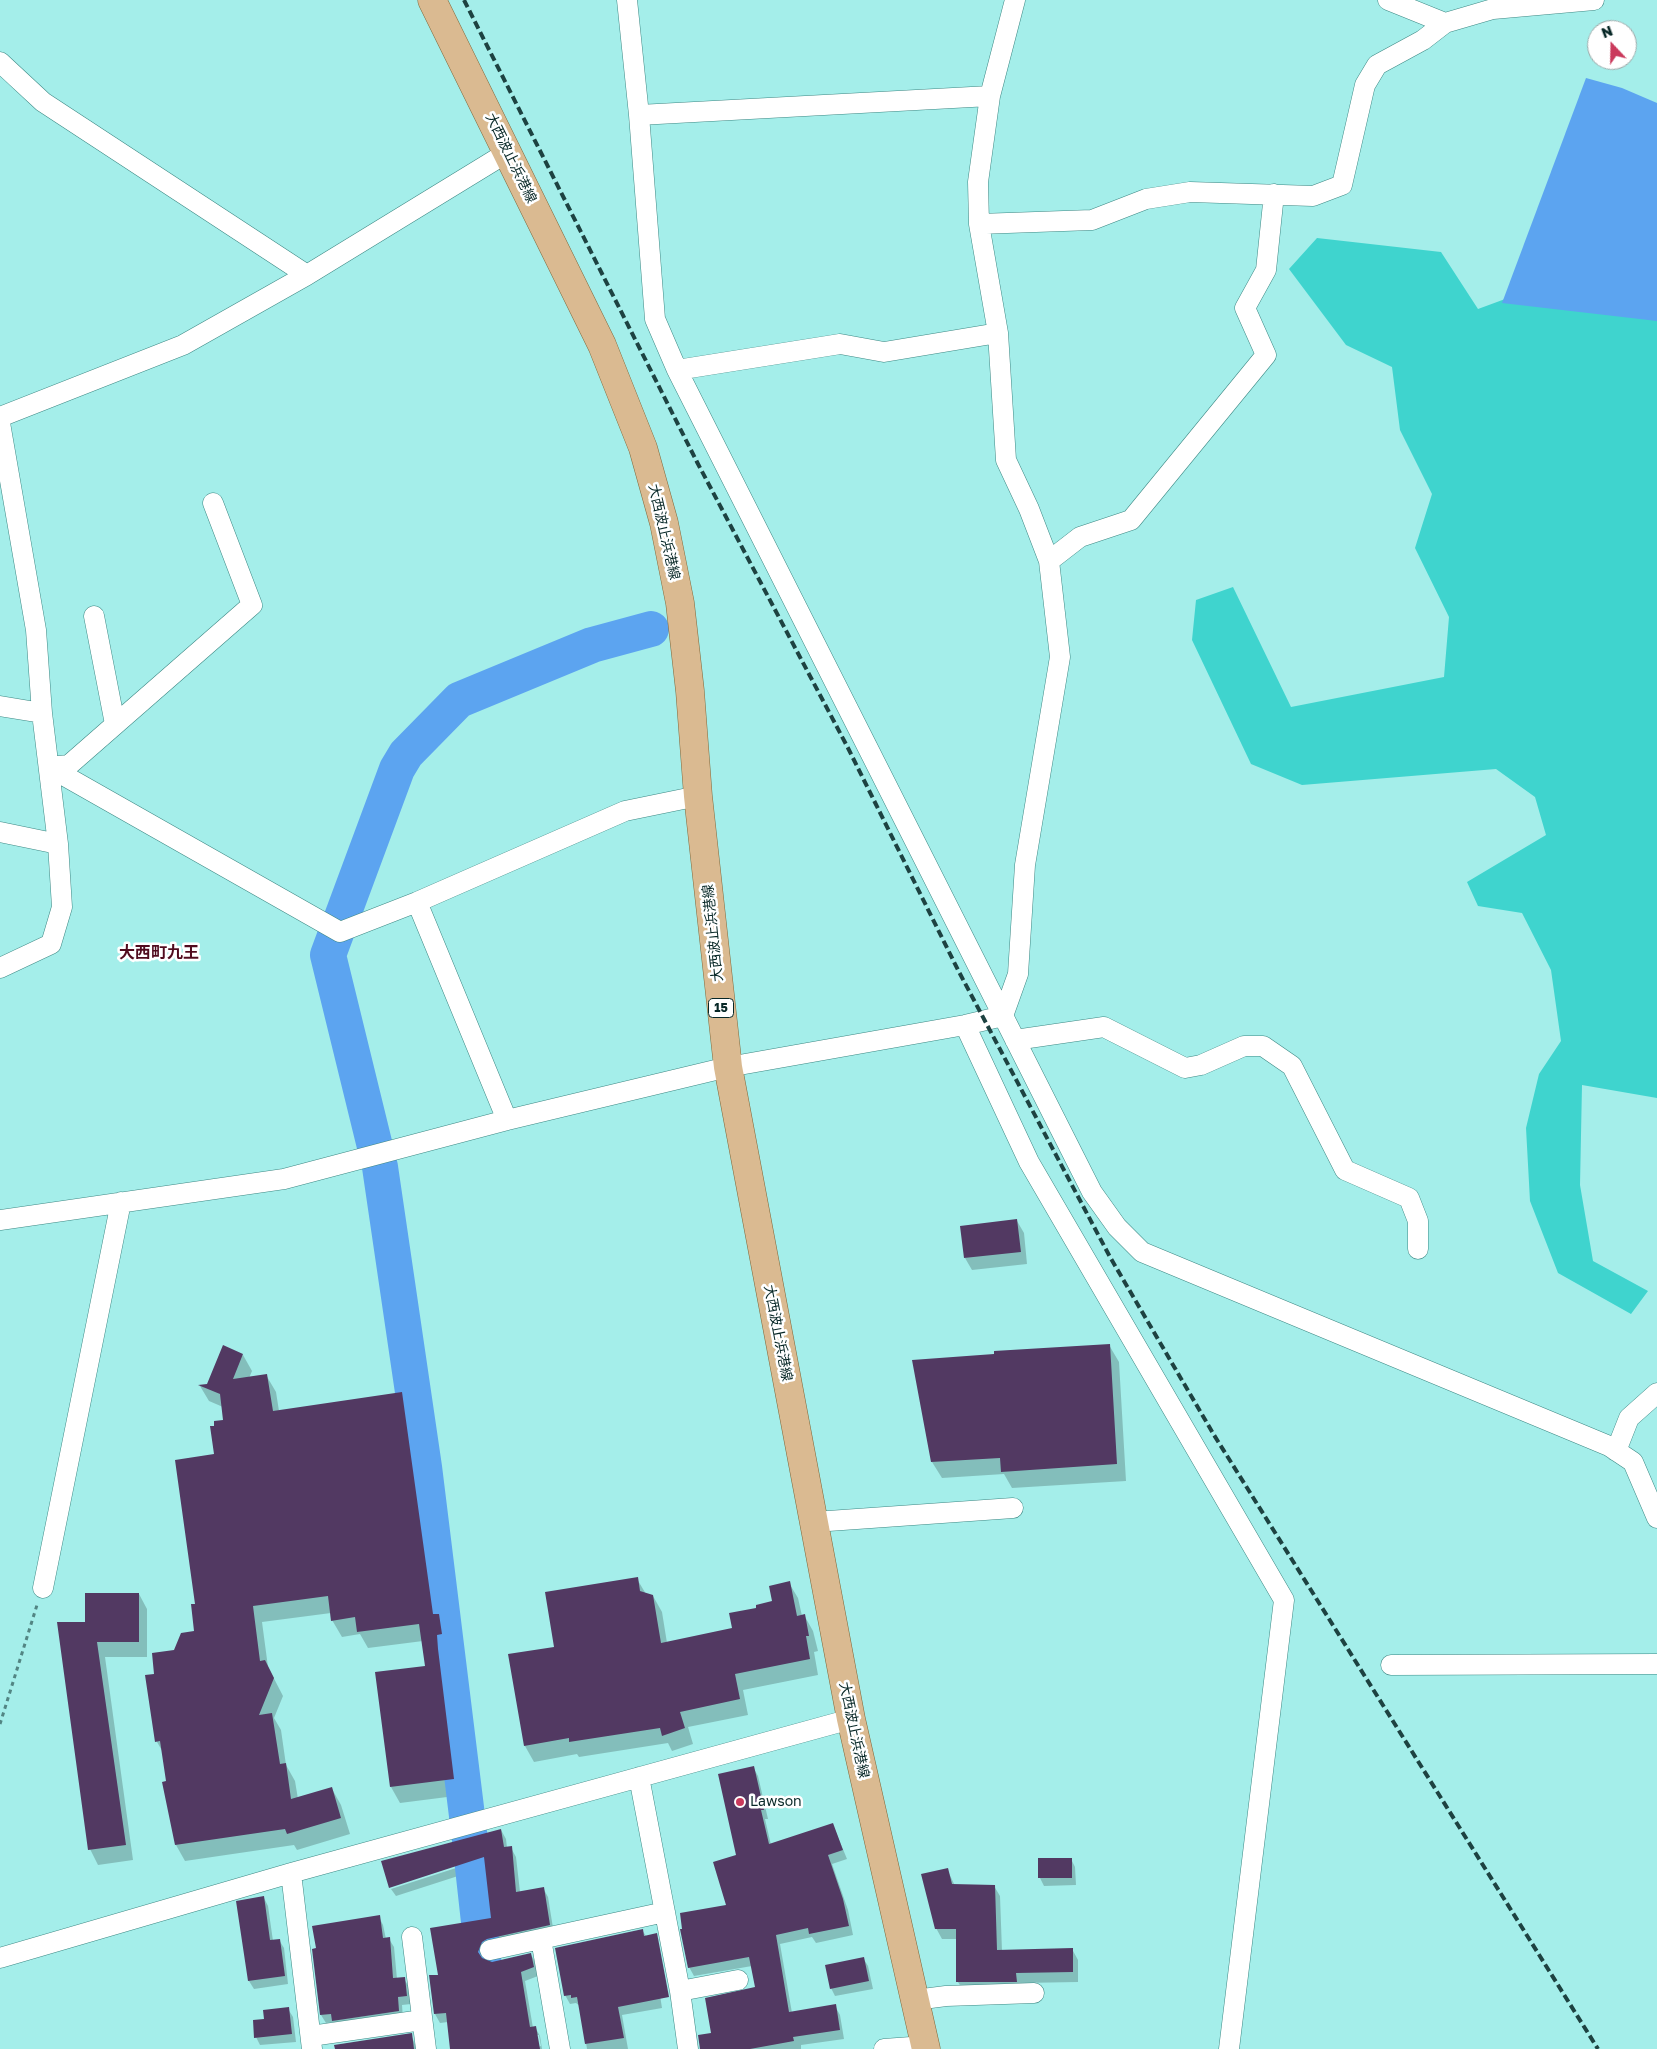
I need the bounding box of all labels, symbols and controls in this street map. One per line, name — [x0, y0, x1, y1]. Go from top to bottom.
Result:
north arrow — [1587, 20, 1637, 70]
text: N — [1599, 22, 1615, 41]
street label: 大西波止浜港線 — [482, 110, 540, 206]
street label: 大西波止浜港線 — [645, 482, 683, 582]
street label: 大西波止浜港線 — [700, 883, 726, 983]
district label: 大西町九王 — [119, 943, 199, 963]
road number: 15 — [708, 998, 734, 1018]
street label: 大西波止浜港線 — [760, 1283, 796, 1383]
street label: 大西波止浜港線 — [836, 1680, 872, 1780]
place label: Lawson — [750, 1794, 802, 1810]
marker: Lawson — [734, 1796, 746, 1808]

